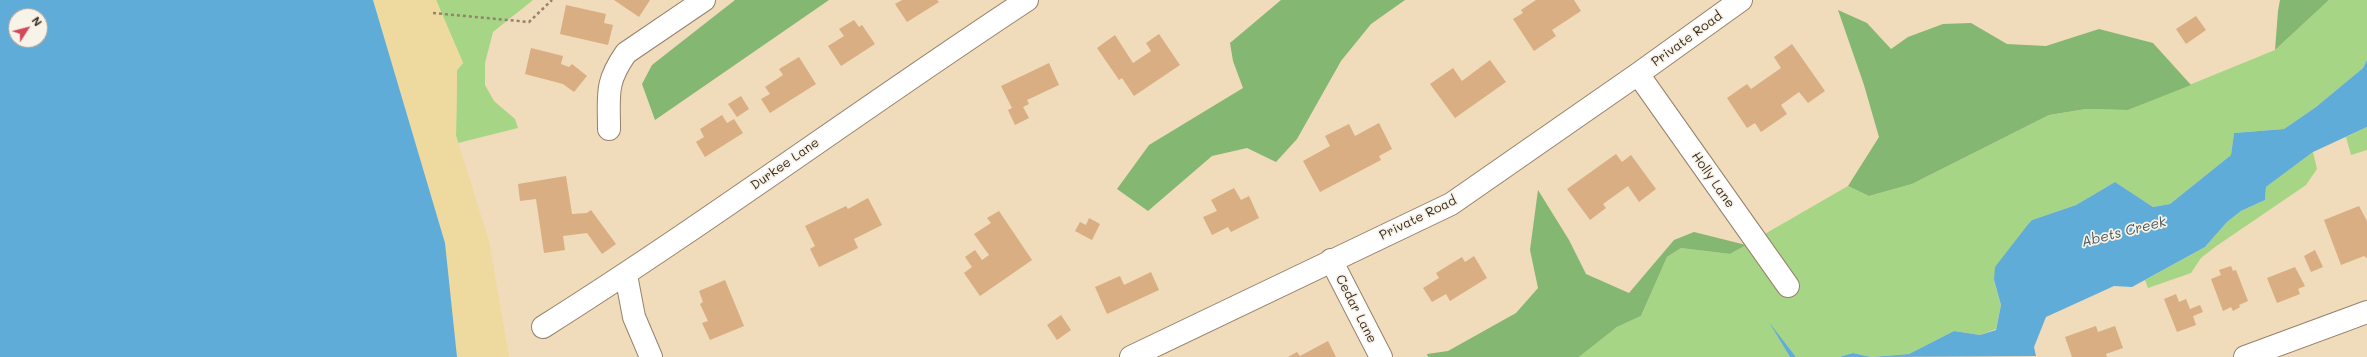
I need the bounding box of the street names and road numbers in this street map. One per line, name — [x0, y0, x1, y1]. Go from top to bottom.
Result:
street label: Private Road — [1649, 8, 1725, 70]
street label: Durkee Lane — [748, 135, 822, 193]
street label: Holly Lane — [1688, 149, 1738, 211]
street label: Private Road — [1377, 193, 1459, 243]
street label: Cedar Lane — [1332, 272, 1380, 346]

